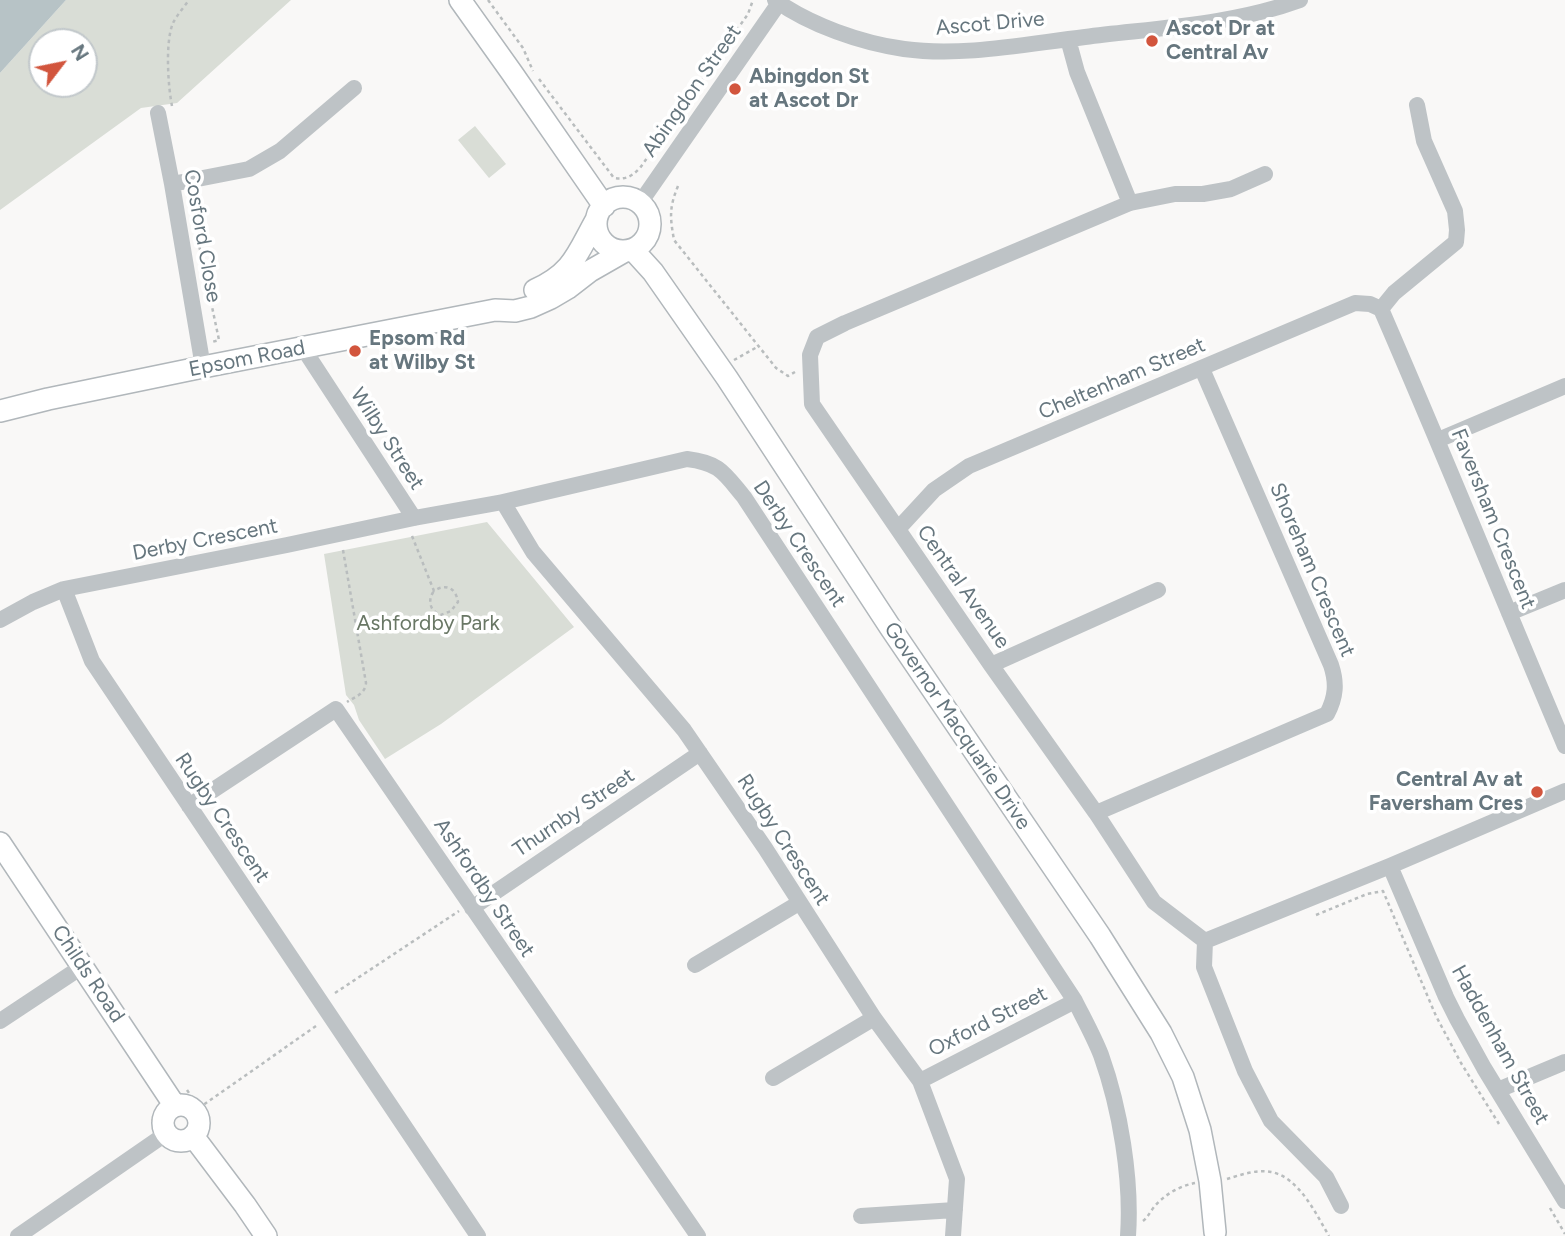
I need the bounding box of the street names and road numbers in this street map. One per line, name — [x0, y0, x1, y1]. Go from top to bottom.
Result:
street label: Ascot Drive — [934, 7, 1046, 41]
street label: Abingdon Street — [637, 20, 747, 162]
street label: Cosford Close — [178, 167, 226, 305]
street label: Cheltenham Street — [1035, 333, 1209, 425]
street label: Epsom Road — [187, 335, 307, 383]
street label: Wilby Street — [345, 383, 429, 495]
street label: Faversham Crescent — [1445, 425, 1541, 613]
street label: Derby Crescent — [747, 476, 851, 612]
street label: Shoreham Crescent — [1264, 479, 1360, 661]
street label: Derby Crescent — [130, 514, 280, 566]
street label: Central Avenue — [911, 520, 1015, 654]
street label: Governor Macquarie Drive — [878, 617, 1036, 835]
street label: Rugby Crescent — [169, 748, 275, 888]
street label: Thurnby Street — [509, 763, 639, 863]
street label: Rugby Crescent — [731, 770, 835, 910]
street label: Ashfordby Street — [428, 814, 540, 962]
street label: Childs Road — [46, 921, 130, 1027]
street label: Haddenham Street — [1446, 961, 1554, 1129]
street label: Oxford Street — [925, 981, 1051, 1063]

